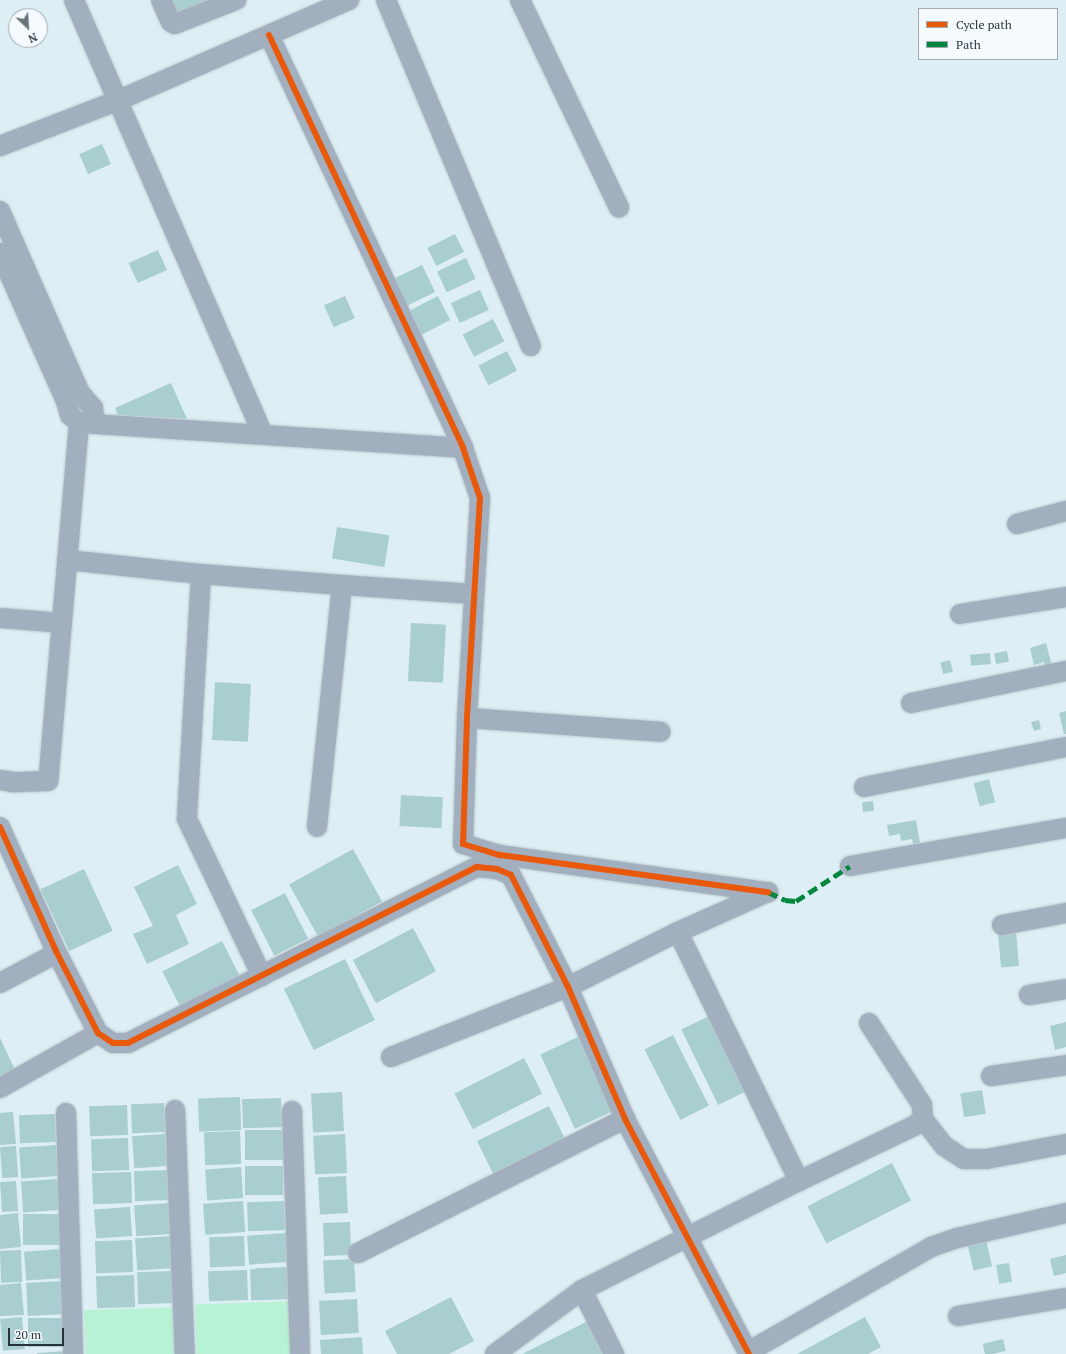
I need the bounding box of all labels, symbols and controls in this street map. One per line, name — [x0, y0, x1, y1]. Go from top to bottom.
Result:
north arrow — [8, 8, 48, 48]
legend — [918, 8, 1058, 60]
text: Cycle path — [956, 17, 1012, 32]
text: N — [26, 30, 39, 46]
text: Path — [956, 37, 981, 52]
scale bar — [10, 1320, 66, 1346]
text: 20 m — [15, 1327, 41, 1342]

